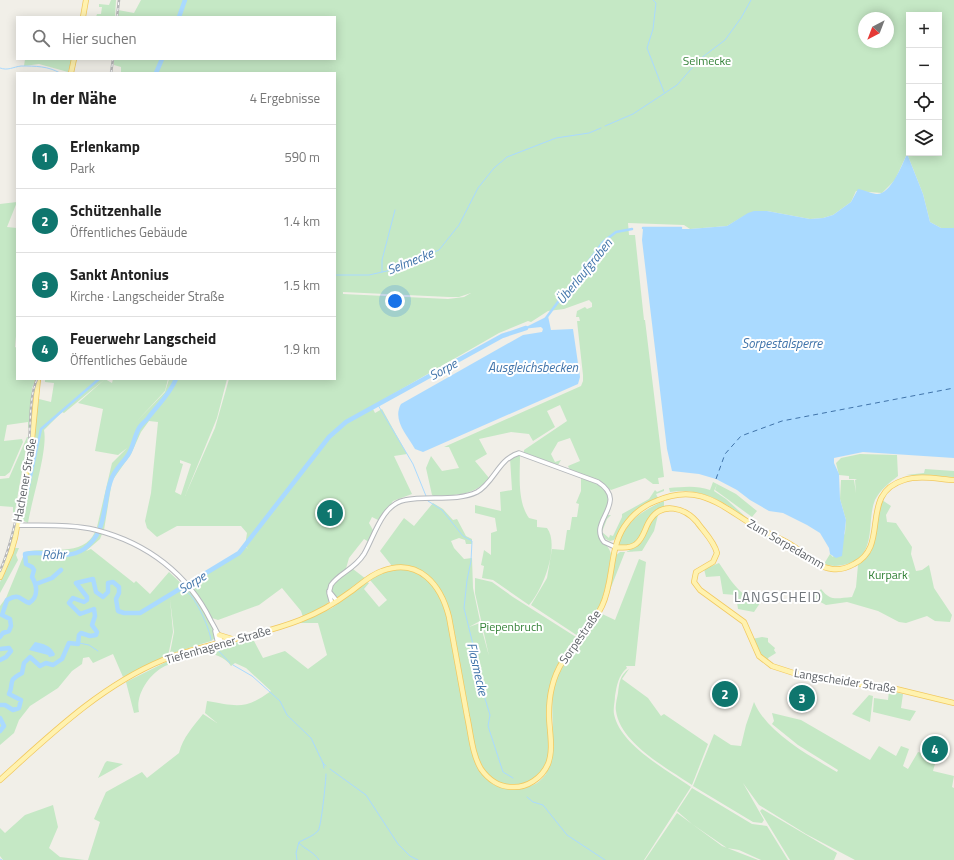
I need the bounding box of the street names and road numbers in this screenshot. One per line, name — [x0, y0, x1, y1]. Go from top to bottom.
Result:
street label: Hachener Straße — [8, 436, 41, 523]
street label: Zum Sorpedamm — [744, 514, 829, 574]
street label: Sorpestraße — [554, 606, 605, 668]
street label: Tiefenhagener Straße — [163, 620, 273, 669]
street label: Langscheider Straße — [793, 663, 898, 698]

